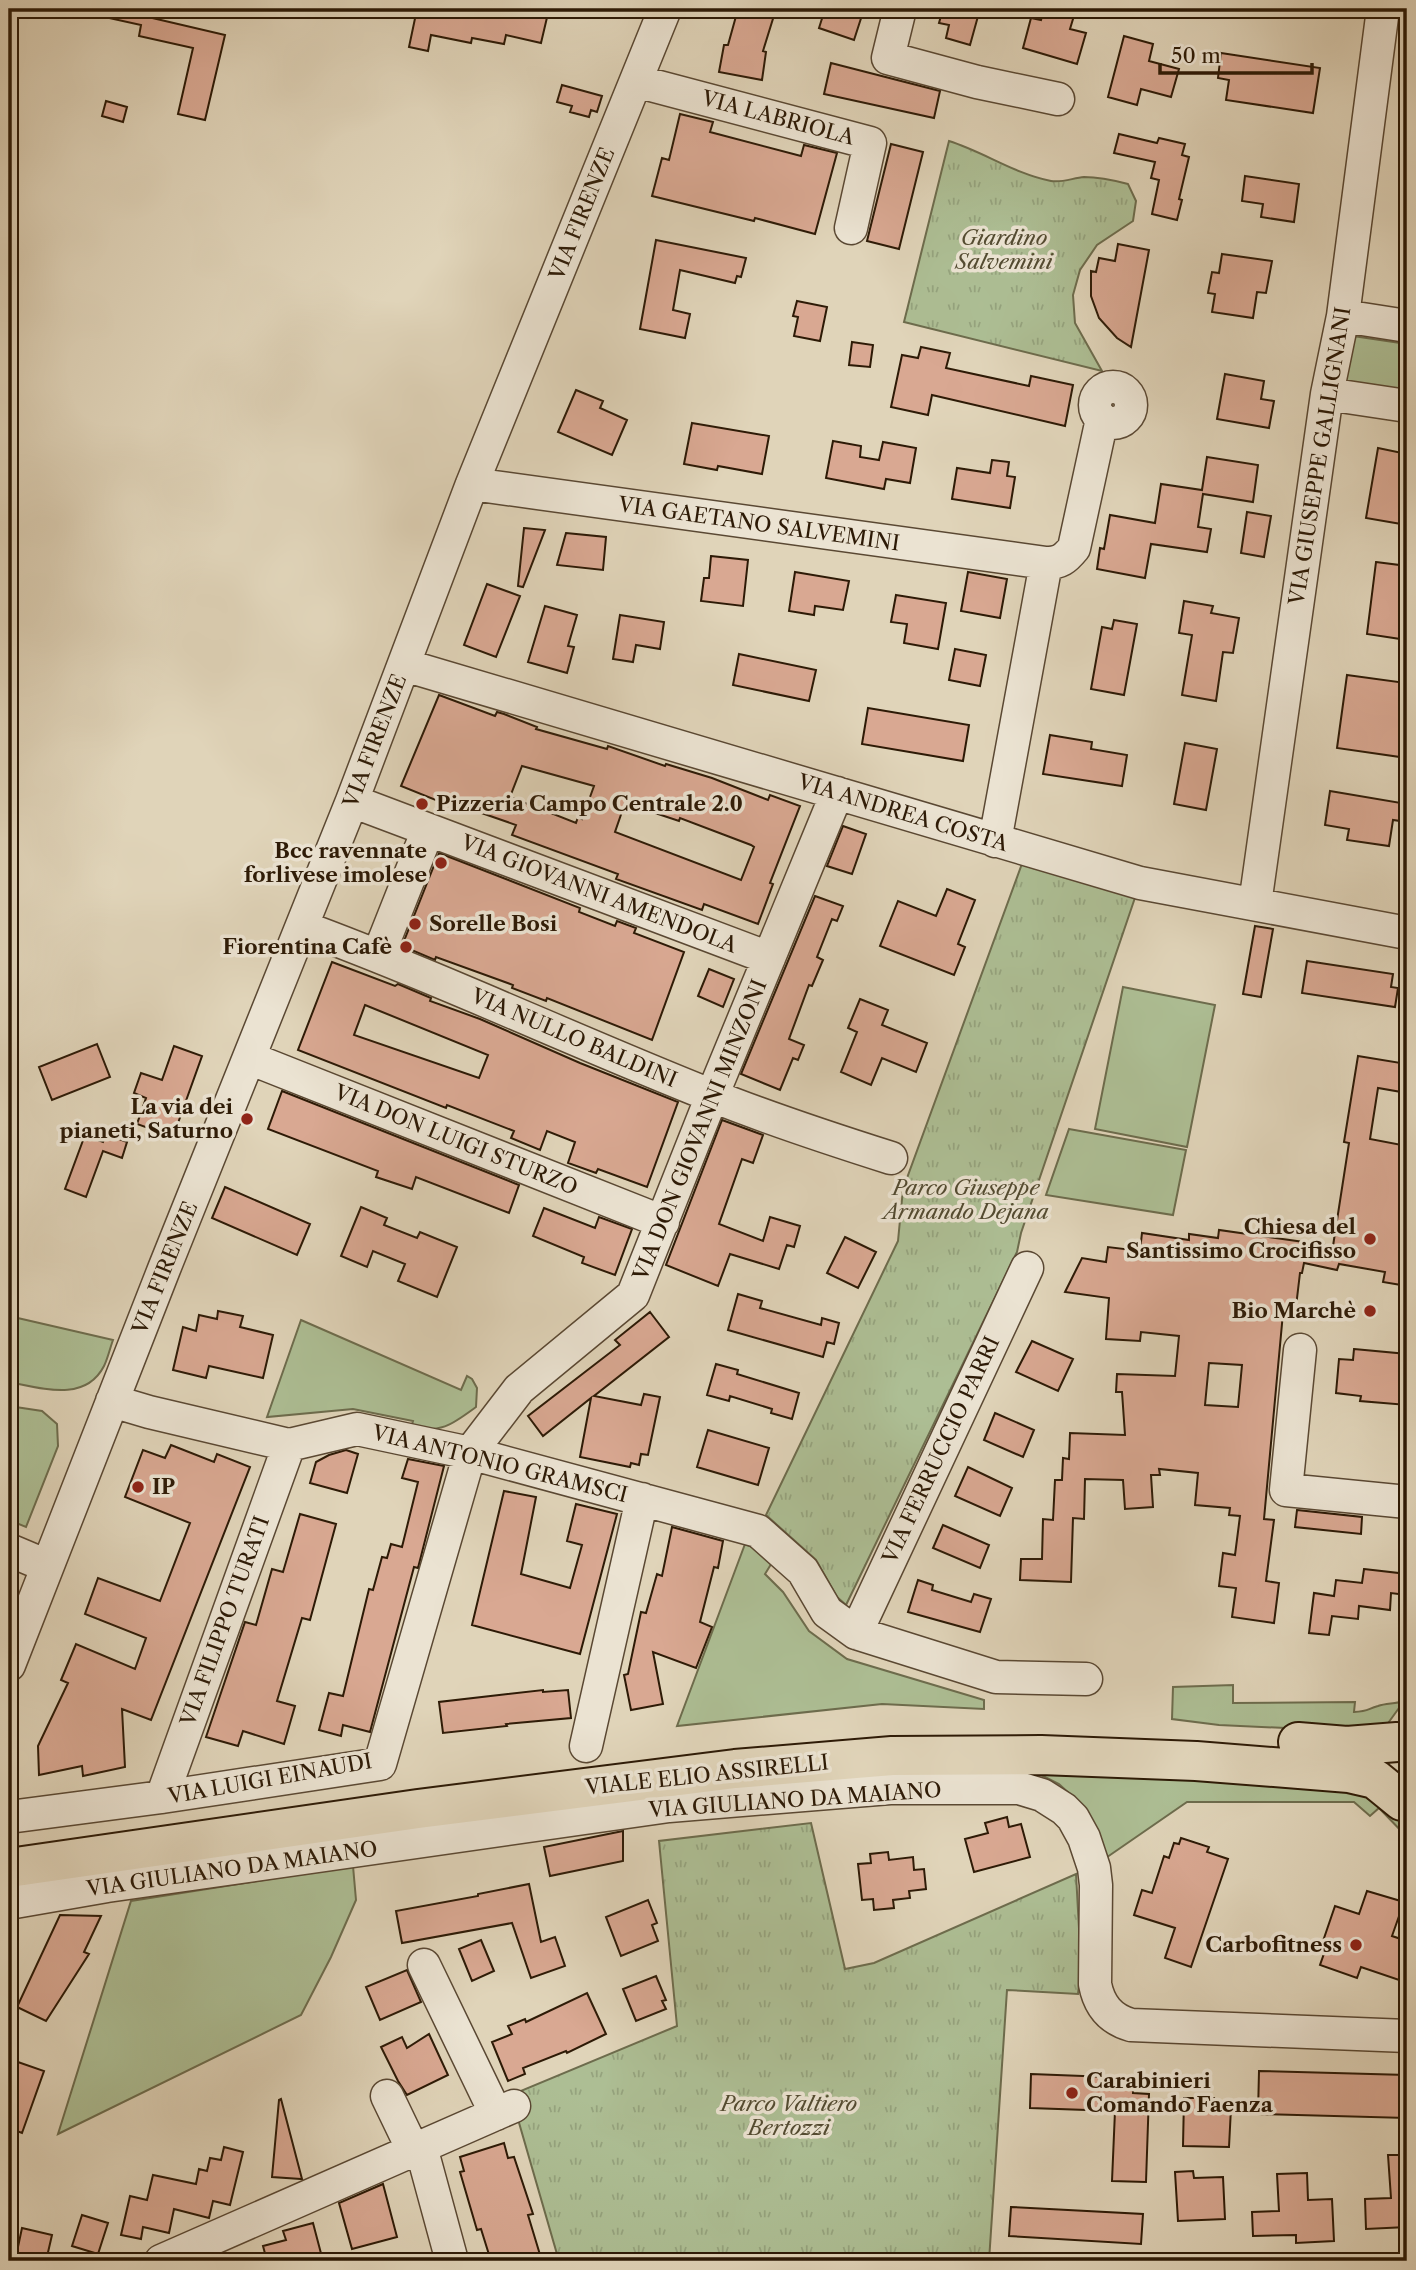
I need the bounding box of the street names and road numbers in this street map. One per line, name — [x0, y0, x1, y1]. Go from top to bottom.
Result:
street label: VIA LABRIOLA — [698, 85, 858, 150]
street label: VIA FIRENZE — [543, 144, 619, 285]
street label: VIA GIUSEPPE GALLIGNANI — [1283, 305, 1355, 608]
street label: VIA GAETANO SALVEMINI — [616, 491, 901, 556]
street label: VIA FIRENZE — [337, 671, 411, 812]
street label: VIA ANDREA COSTA — [794, 768, 1012, 857]
street label: VIA GIOVANNI AMENDOLA — [457, 829, 741, 958]
street label: VIA DON GIOVANNI MINZONI — [627, 976, 772, 1285]
street label: VIA NULLO BALDINI — [467, 982, 681, 1092]
street label: VIA DON LUIGI STURZO — [330, 1079, 581, 1200]
street label: VIA FIRENZE — [126, 1198, 202, 1339]
street label: VIA FERRUCCIO PARRI — [876, 1332, 1004, 1568]
street label: VIA ANTONIO GRAMSCI — [369, 1419, 630, 1507]
street label: VIA FILIPPO TURATI — [175, 1512, 274, 1730]
street label: VIA LUIGI EINAUDI — [165, 1748, 374, 1809]
street label: VIALE ELIO ASSIRELLI — [583, 1749, 830, 1800]
street label: VIA GIULIANO DA MAIANO — [647, 1777, 942, 1822]
street label: VIA GIULIANO DA MAIANO — [84, 1836, 379, 1901]

